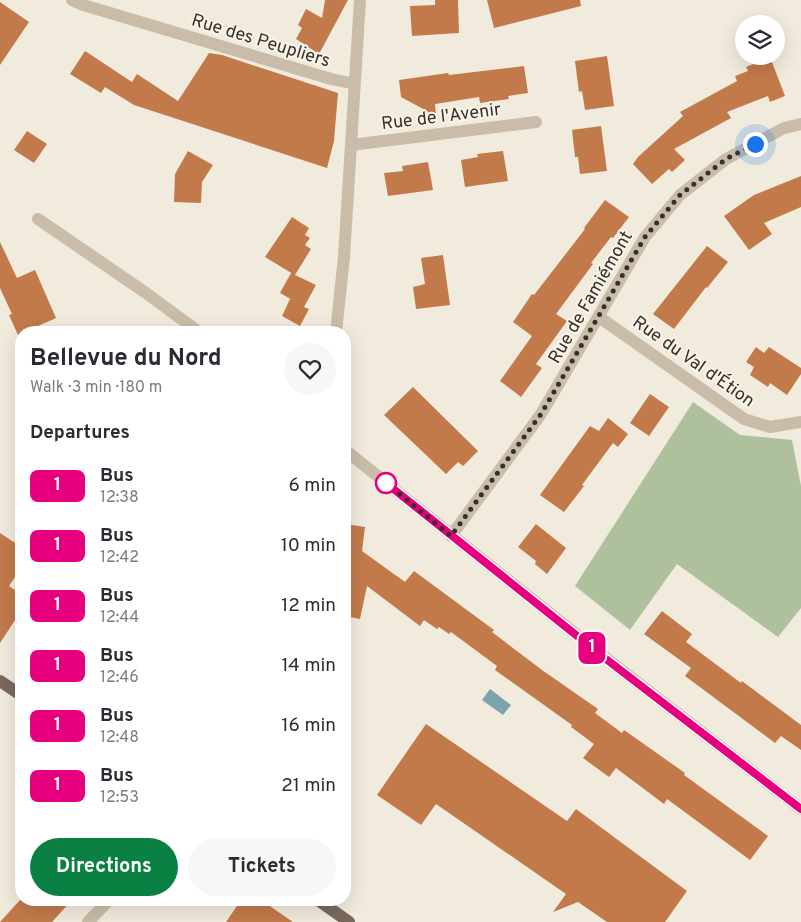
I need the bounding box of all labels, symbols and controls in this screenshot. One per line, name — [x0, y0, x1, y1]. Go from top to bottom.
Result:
street label: Rue des Peupliers — [188, 9, 333, 73]
map controls — [735, 15, 785, 65]
button: layers — [735, 15, 785, 65]
street label: Rue de l'Avenir — [380, 99, 502, 136]
your location — [743, 132, 768, 157]
street label: Rue de Famiémont — [544, 227, 639, 368]
street label: Rue du Val d'Étion — [628, 310, 760, 413]
button: heart — [284, 343, 336, 395]
text: Bellevue du Nord — [30, 344, 222, 374]
text: Walk · 3 min · 180 m — [30, 378, 162, 398]
text: Departures — [30, 421, 130, 445]
text: Bus — [100, 464, 134, 488]
unlabelled marker — [375, 472, 397, 494]
text: 1 — [54, 474, 61, 497]
text: 6 min — [289, 474, 336, 498]
text: 12:38 — [100, 488, 139, 508]
text: Bus — [100, 524, 134, 548]
text: 1 — [54, 534, 61, 557]
text: 10 min — [281, 534, 336, 558]
text: 12:42 — [100, 548, 139, 568]
text: Bus — [100, 584, 134, 608]
text: 1 — [54, 594, 61, 617]
text: 12 min — [281, 594, 336, 618]
text: 12:44 — [100, 608, 139, 628]
line badge: 1 — [576, 632, 608, 664]
text: 1 — [588, 636, 596, 659]
text: Bus — [100, 644, 134, 668]
text: 1 — [54, 654, 61, 677]
text: 14 min — [281, 654, 336, 678]
text: 12:46 — [100, 668, 139, 688]
text: Bus — [100, 704, 134, 728]
text: 1 — [54, 714, 61, 737]
text: 16 min — [281, 714, 336, 738]
text: 12:48 — [100, 728, 139, 748]
text: Bus — [100, 764, 134, 788]
text: 1 — [54, 774, 61, 797]
text: 21 min — [281, 774, 336, 798]
text: 12:53 — [100, 788, 139, 808]
button: Directions — [30, 838, 178, 896]
button: Tickets — [188, 838, 336, 896]

